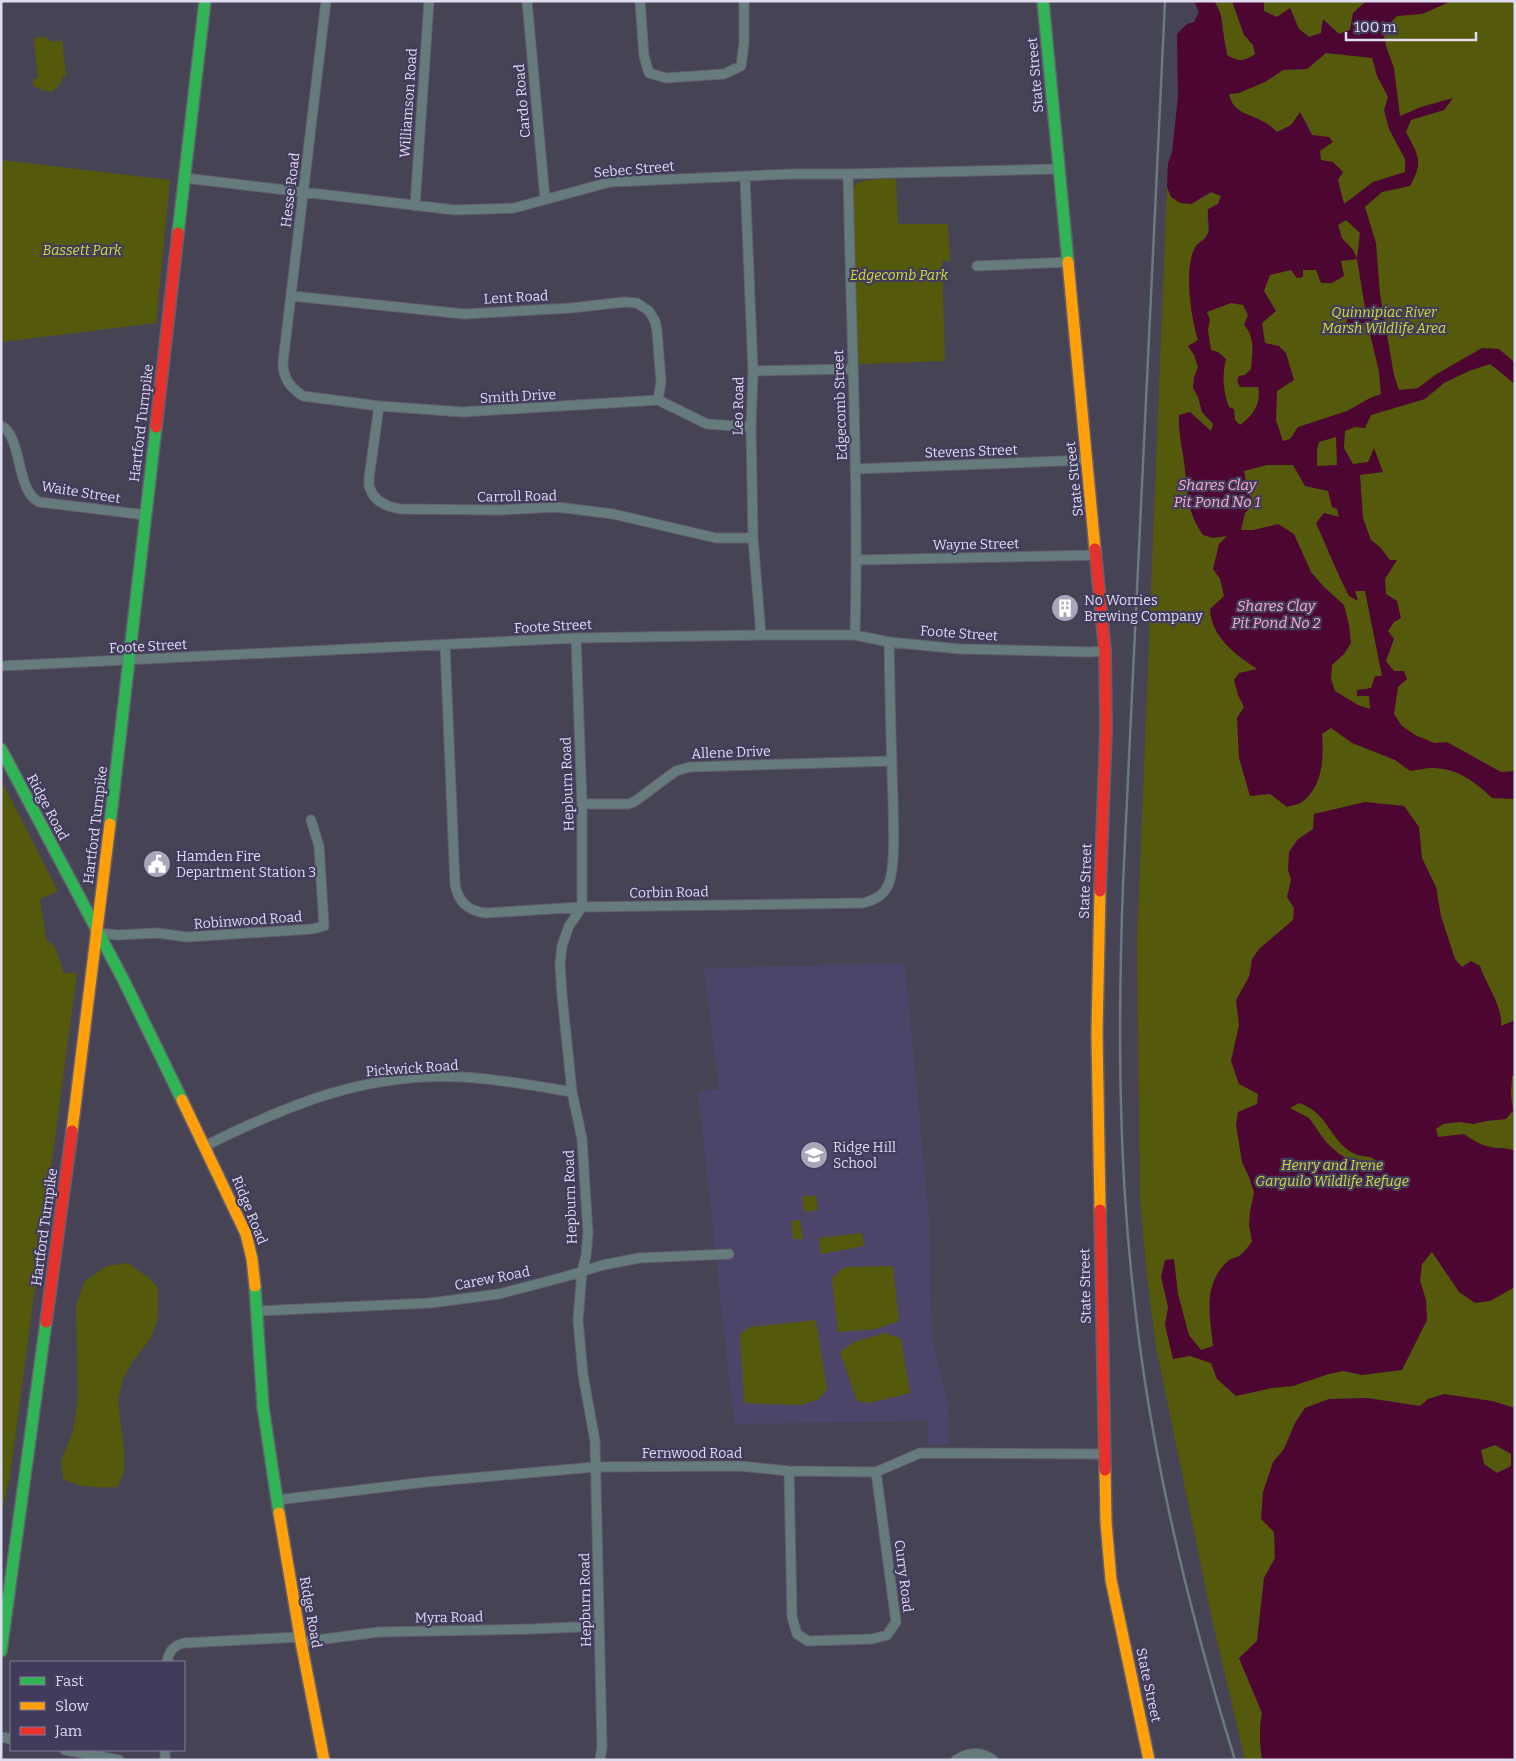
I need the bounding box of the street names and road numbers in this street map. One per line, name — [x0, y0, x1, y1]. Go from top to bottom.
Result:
street label: State Street — [1024, 37, 1047, 113]
street label: Williamson Road — [396, 47, 421, 159]
street label: Cardo Road — [511, 63, 534, 139]
street label: Hesse Road — [277, 152, 304, 228]
street label: Sebec Street — [593, 157, 675, 182]
street label: Lent Road — [483, 287, 549, 308]
street label: Edgecomb Street — [830, 349, 851, 461]
street label: Hartford Turnpike — [126, 363, 157, 483]
street label: Leo Road — [729, 376, 748, 436]
street label: Smith Drive — [479, 386, 557, 407]
street label: State Street — [1062, 440, 1087, 517]
street label: Stevens Street — [924, 441, 1018, 462]
street label: Waite Street — [40, 478, 122, 507]
street label: Carroll Road — [477, 487, 557, 506]
street label: Wayne Street — [933, 535, 1019, 554]
street label: Foote Street — [514, 616, 593, 637]
street label: Foote Street — [919, 622, 999, 645]
street label: Foote Street — [109, 636, 188, 657]
street label: Hepburn Road — [557, 737, 578, 831]
street label: Allene Drive — [691, 743, 771, 762]
street label: Hartford Turnpike — [80, 765, 111, 885]
street label: Ridge Road — [23, 771, 72, 843]
street label: State Street — [1076, 843, 1095, 919]
street label: Corbin Road — [629, 883, 709, 902]
street label: Robinwood Road — [193, 908, 303, 933]
street label: Pickwick Road — [365, 1057, 459, 1080]
street label: Hepburn Road — [560, 1150, 581, 1244]
street label: Hartford Turnpike — [28, 1167, 61, 1287]
street label: Ridge Road — [228, 1173, 271, 1247]
street label: State Street — [1076, 1248, 1095, 1324]
street label: Carew Road — [453, 1263, 531, 1294]
street label: Fernwood Road — [642, 1445, 742, 1462]
street label: Curry Road — [891, 1539, 916, 1613]
street label: Hepburn Road — [576, 1553, 595, 1647]
street label: Ridge Road — [296, 1575, 325, 1649]
street label: Myra Road — [415, 1608, 483, 1627]
street label: State Street — [1132, 1646, 1165, 1724]

